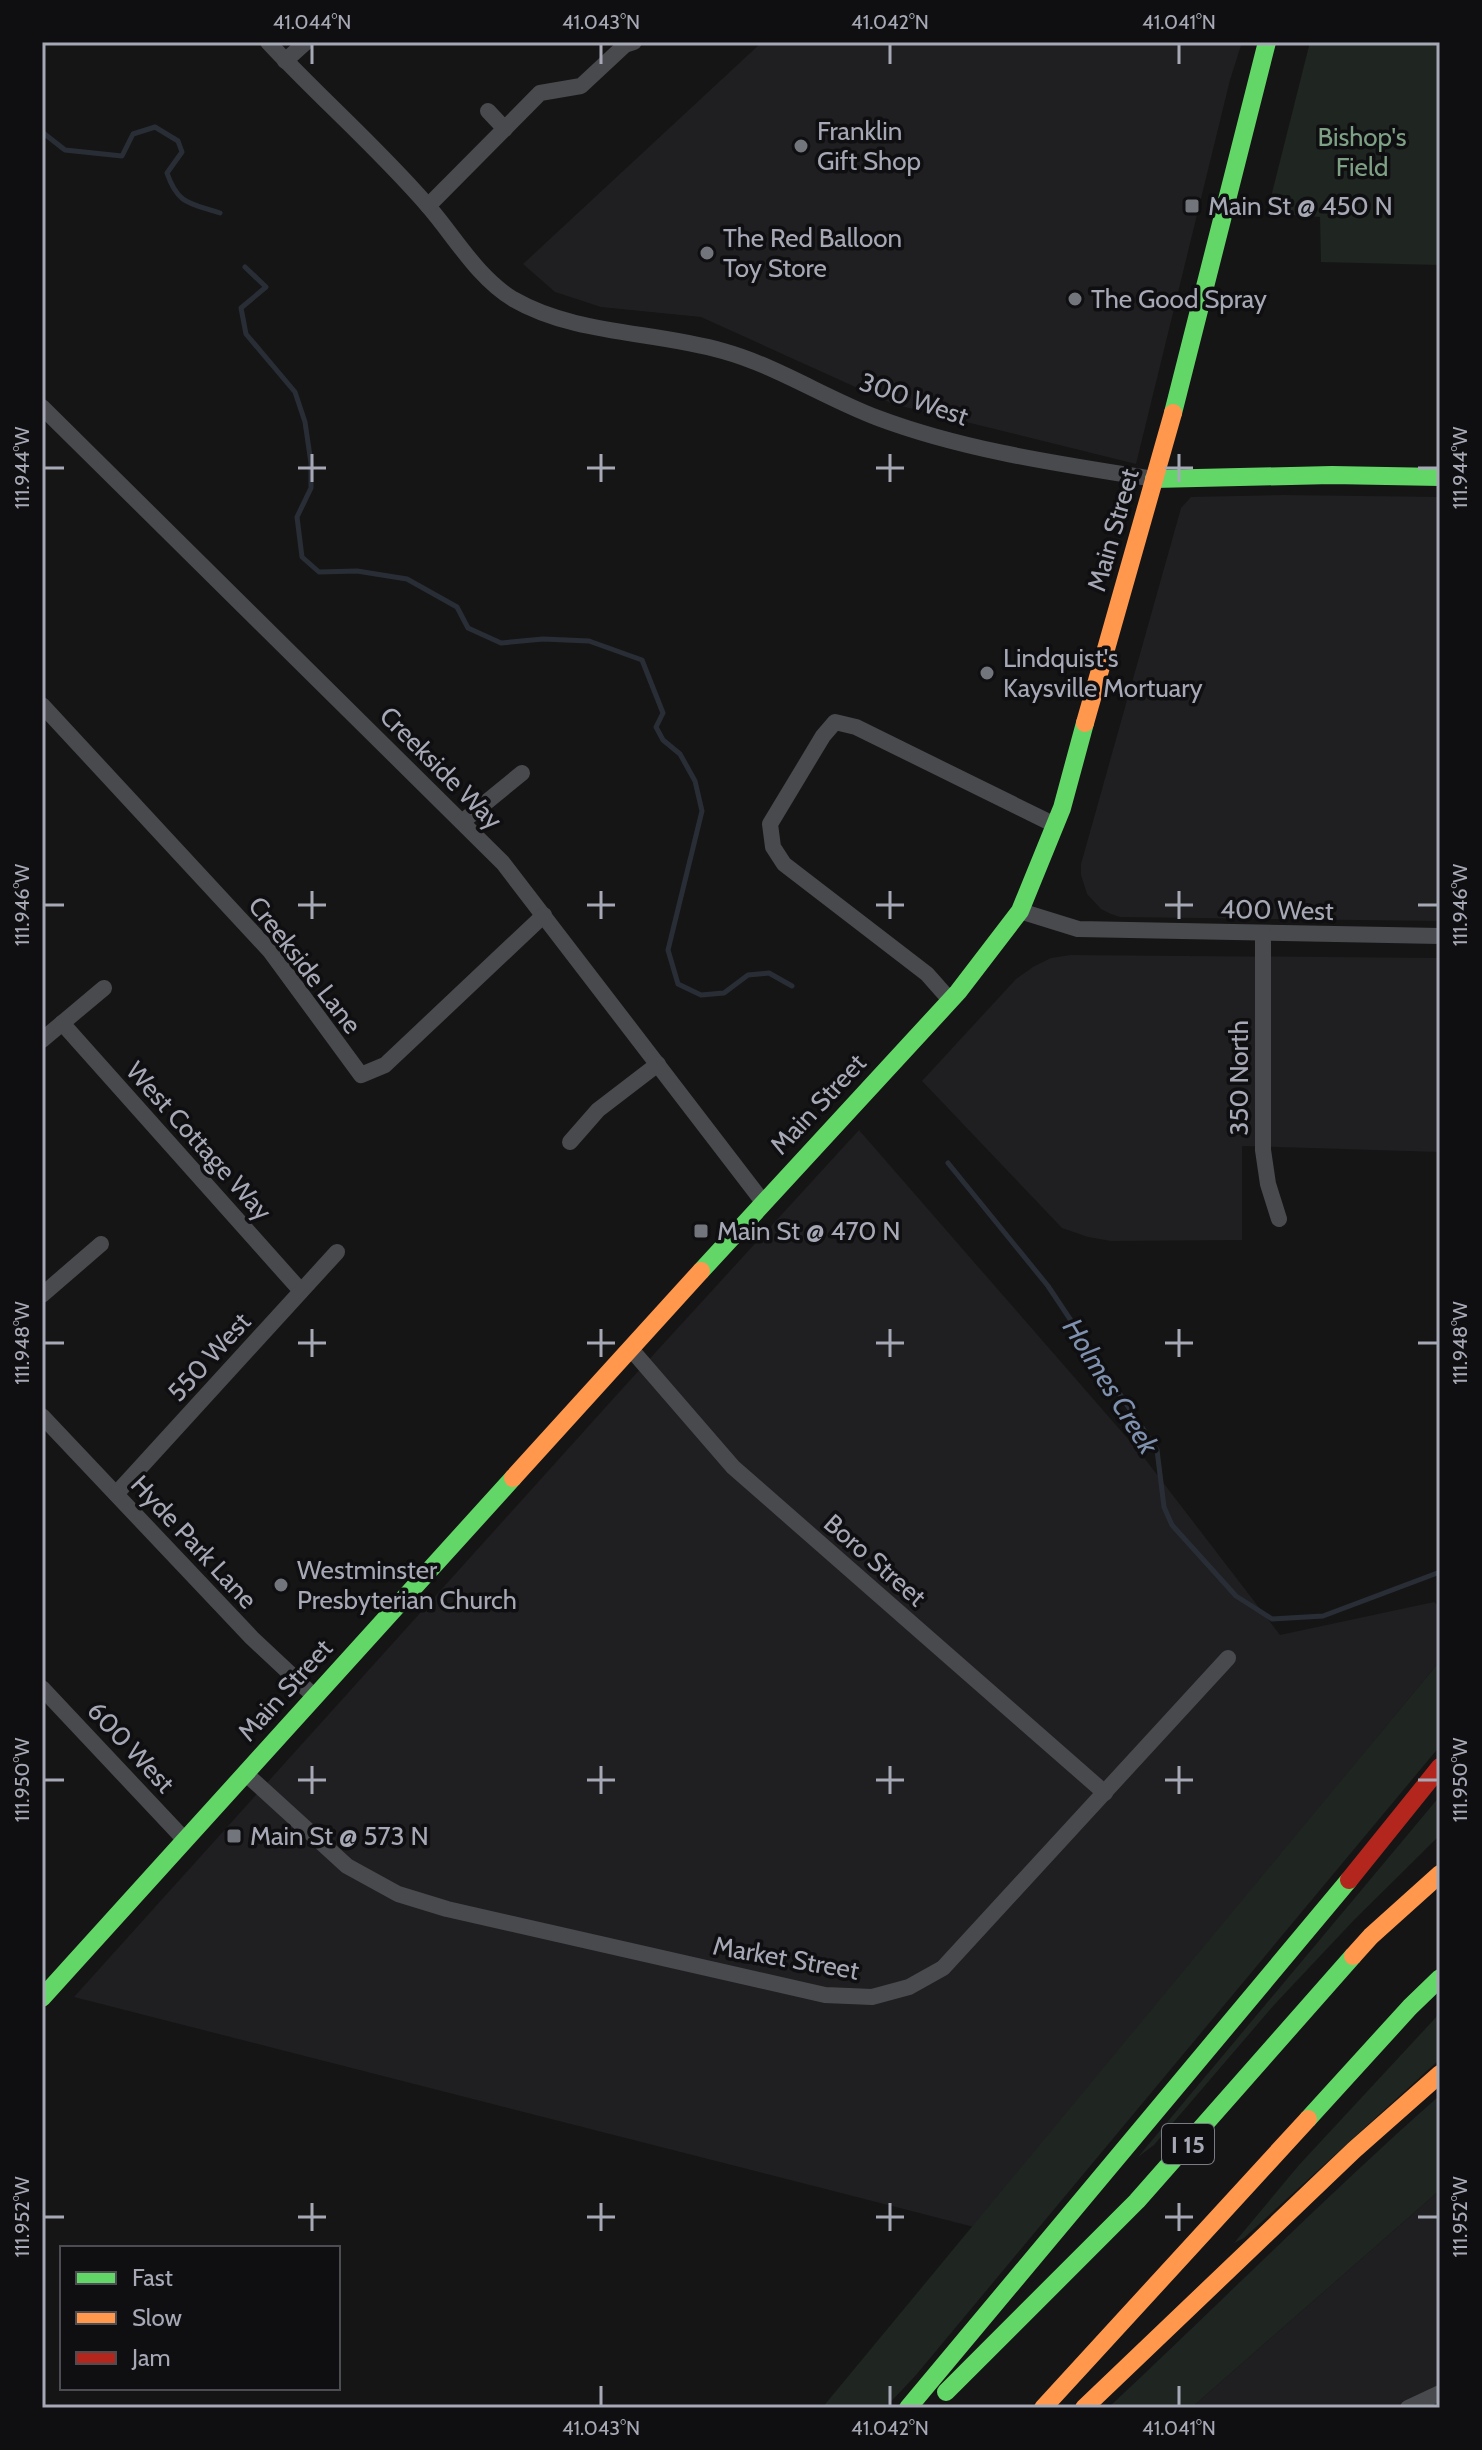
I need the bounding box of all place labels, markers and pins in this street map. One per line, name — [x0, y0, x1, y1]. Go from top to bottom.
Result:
place label: Franklin Gift Shop — [817, 115, 921, 177]
marker: Franklin Gift Shop — [792, 137, 810, 155]
place label: Main St @ 450 N — [1208, 190, 1393, 222]
marker: Main St @ 450 N — [1183, 197, 1201, 215]
place label: The Red Balloon Toy Store — [723, 222, 902, 284]
marker: The Red Balloon Toy Store — [698, 244, 716, 262]
place label: The Good Spray — [1091, 283, 1267, 315]
marker: The Good Spray — [1066, 290, 1084, 308]
place label: Lindquist's Kaysville Mortuary — [1003, 642, 1203, 704]
marker: Lindquist's Kaysville Mortuary — [978, 664, 996, 682]
place label: Main St @ 470 N — [717, 1215, 901, 1247]
marker: Main St @ 470 N — [692, 1222, 710, 1240]
place label: Westminster Presbyterian Church — [297, 1554, 517, 1616]
marker: Westminster Presbyterian Church — [272, 1576, 290, 1594]
place label: Main St @ 573 N — [250, 1820, 429, 1852]
marker: Main St @ 573 N — [225, 1827, 243, 1845]

